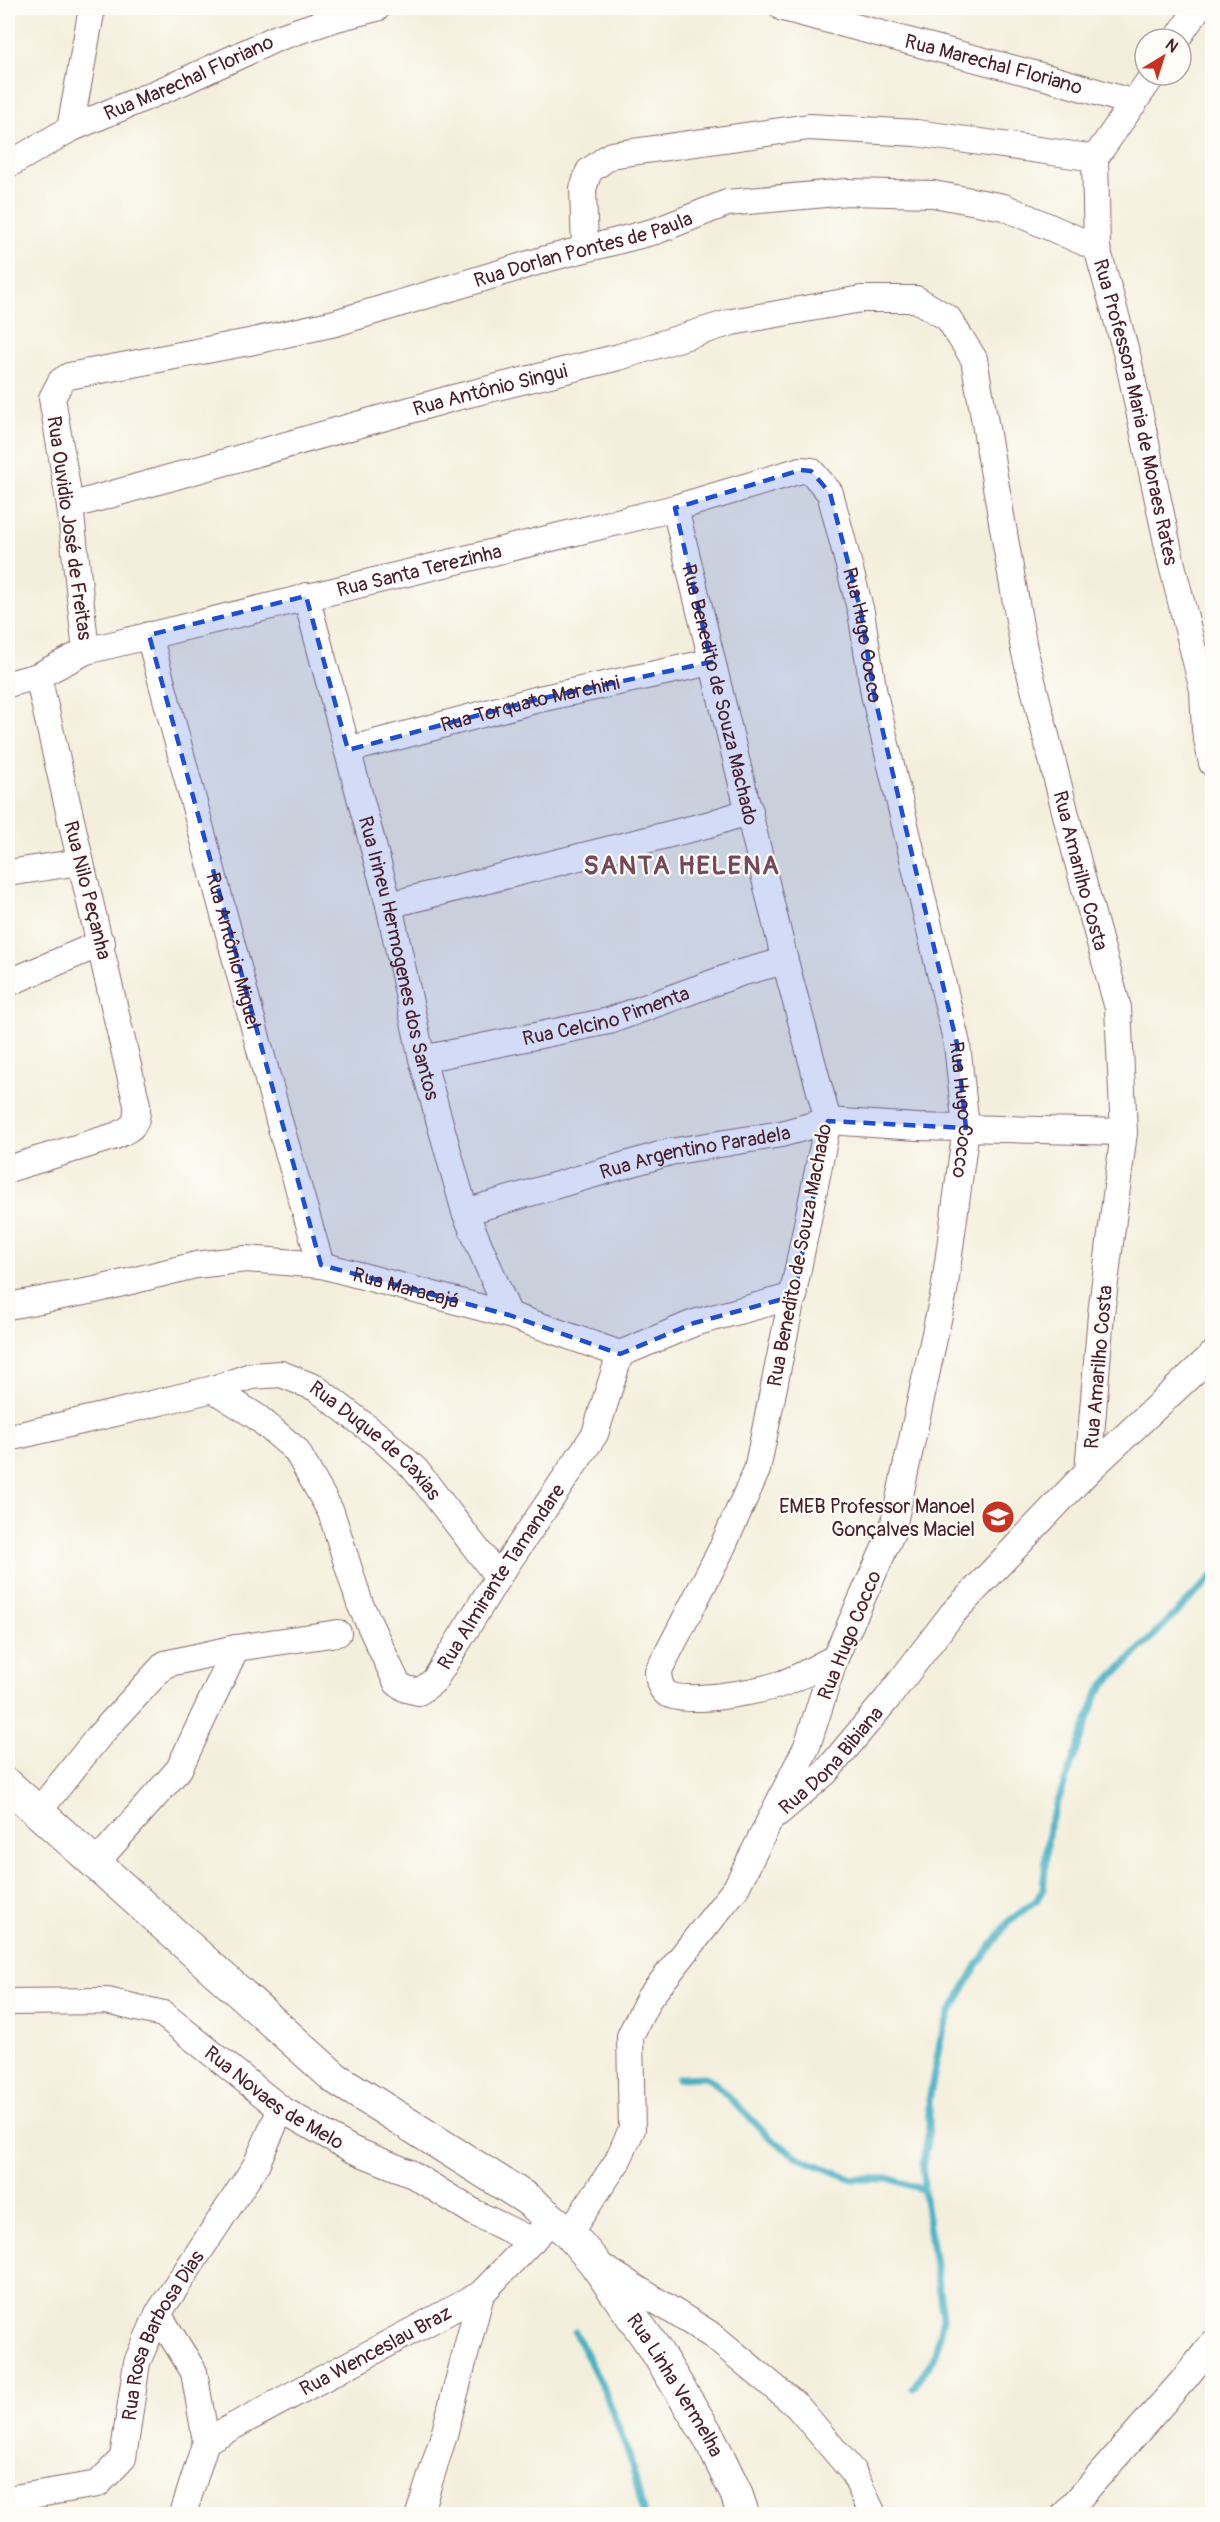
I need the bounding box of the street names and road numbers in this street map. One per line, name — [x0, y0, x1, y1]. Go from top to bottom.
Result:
street label: Rua Marechal Floriano — [100, 29, 278, 126]
street label: Rua Marechal Floriano — [902, 29, 1086, 100]
street label: Rua Dorlan Pontes de Paula — [471, 206, 696, 293]
street label: Rua Professora Maria de Moraes Rates — [1088, 256, 1184, 568]
street label: Rua Antônio Singui — [410, 358, 570, 422]
street label: Rua Ouvidio José de Freitas — [41, 414, 98, 642]
street label: Rua Santa Terezinha — [334, 539, 504, 603]
street label: Rua Benedito de Souza Machado — [676, 562, 764, 828]
street label: Rua Hugo Cocco — [837, 565, 888, 706]
street label: Rua Torquato Marchini — [438, 670, 622, 738]
street label: Rua Amarilho Costa — [1047, 788, 1113, 953]
street label: Rua Irineu Hermogenes dos Santos — [353, 813, 445, 1103]
street label: Rua Nilo Peçanha — [58, 818, 117, 962]
street label: Rua Antônio Miguel — [200, 870, 266, 1032]
street label: Rua Celcino Pimenta — [520, 981, 693, 1051]
street label: Rua Hugo Cocco — [944, 1040, 978, 1180]
street label: Rua Argentino Paradela — [597, 1120, 793, 1185]
street label: Rua Benedito de Souza Machado — [762, 1121, 837, 1389]
street label: Rua Maracajá — [350, 1262, 462, 1314]
street label: Rua Amarilho Costa — [1079, 1284, 1118, 1450]
street label: Rua Duque de Caxias — [304, 1375, 446, 1505]
street label: Rua Almirante Tamandare — [432, 1479, 571, 1674]
street label: Rua Hugo Cocco — [812, 1567, 887, 1704]
street label: Rua Dona Bibiana — [774, 1701, 889, 1820]
street label: Rua Novaes de Melo — [199, 2040, 348, 2155]
street label: Rua Rosa Barbosa Dias — [117, 2246, 210, 2422]
street label: Rua Wenceslau Braz — [295, 2300, 456, 2402]
street label: Rua Linha Vermelha — [621, 2309, 729, 2461]

